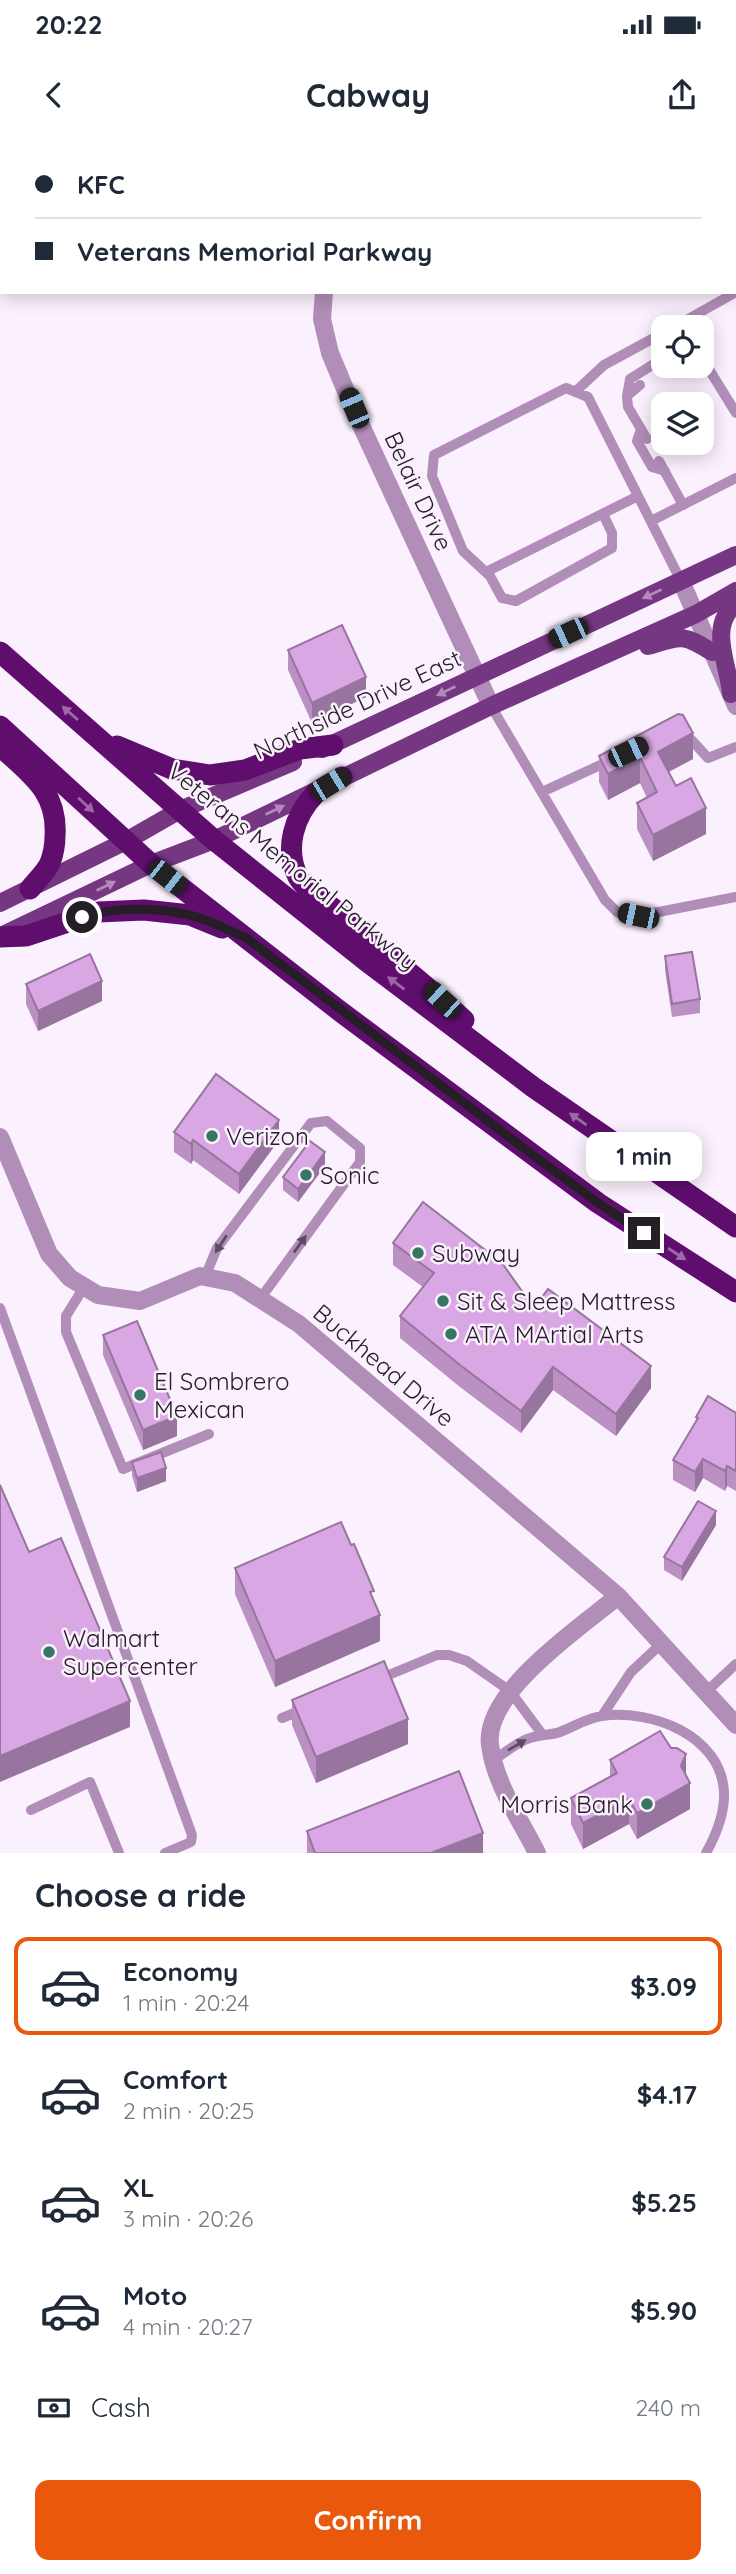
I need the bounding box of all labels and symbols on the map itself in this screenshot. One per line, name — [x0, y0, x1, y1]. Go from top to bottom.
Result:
car — [337, 385, 372, 431]
street label: Belair Drive — [378, 427, 460, 555]
one-way arrow — [642, 588, 662, 600]
car — [545, 615, 592, 651]
street label: Northside Drive East — [248, 643, 466, 765]
one-way arrow — [436, 685, 456, 696]
one-way arrow — [62, 706, 79, 722]
car — [605, 734, 652, 770]
street label: Veterans Memorial Parkway — [162, 756, 424, 976]
car — [307, 764, 354, 804]
one-way arrow — [77, 797, 95, 813]
one-way arrow — [265, 804, 285, 815]
car — [144, 856, 191, 898]
one-way arrow — [96, 880, 116, 892]
route start — [66, 901, 98, 933]
car — [616, 901, 661, 931]
one-way arrow — [388, 976, 406, 991]
car — [420, 978, 465, 1022]
one-way arrow — [569, 1113, 588, 1126]
place label: Verizon — [226, 1121, 309, 1151]
marker: Verizon — [204, 1128, 220, 1144]
callout: 1 min — [586, 1132, 702, 1180]
place label: Sonic — [320, 1160, 379, 1190]
marker: Sonic — [298, 1167, 314, 1183]
route end — [628, 1217, 660, 1249]
one-way arrow — [214, 1235, 228, 1253]
one-way arrow — [293, 1235, 307, 1253]
place label: Subway — [432, 1238, 520, 1268]
marker: Subway — [410, 1245, 426, 1261]
one-way arrow — [667, 1247, 686, 1260]
place label: Sit & Sleep Mattress — [457, 1286, 676, 1316]
marker: Sit & Sleep Mattress — [435, 1293, 451, 1309]
street label: Buckhead Drive — [307, 1297, 461, 1433]
place label: ATA MArtial Arts — [465, 1319, 644, 1349]
marker: ATA MArtial Arts — [443, 1326, 459, 1342]
place label: El Sombrero Mexican — [154, 1366, 290, 1424]
marker: El Sombrero Mexican — [132, 1387, 148, 1403]
place label: Walmart Supercenter — [63, 1623, 198, 1681]
marker: Walmart Supercenter — [41, 1644, 57, 1660]
one-way arrow — [507, 1739, 527, 1752]
place label: Morris Bank — [500, 1789, 633, 1819]
marker: Morris Bank — [639, 1796, 655, 1812]

